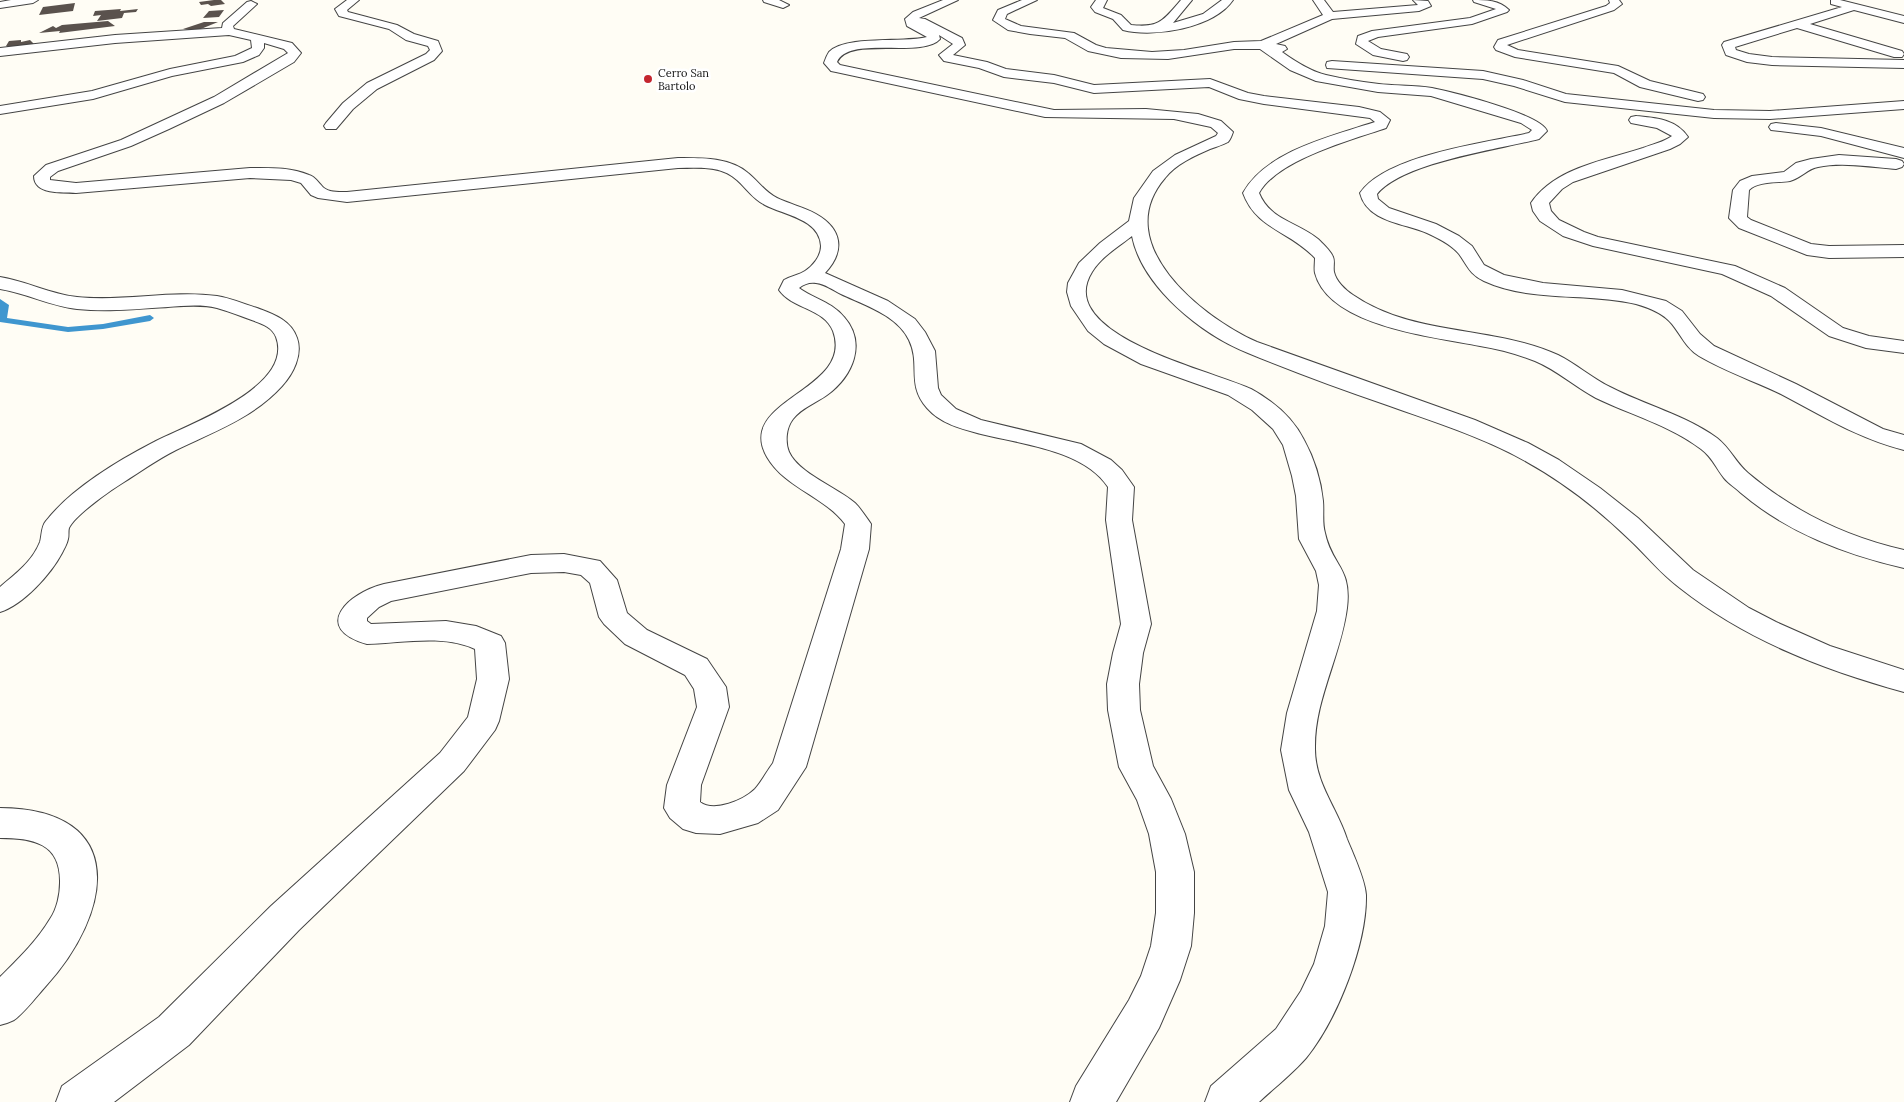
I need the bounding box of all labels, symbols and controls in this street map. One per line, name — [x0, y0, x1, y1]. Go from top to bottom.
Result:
place label: Cerro San Bartolo — [658, 66, 709, 93]
marker: Cerro San Bartolo — [642, 73, 654, 85]

